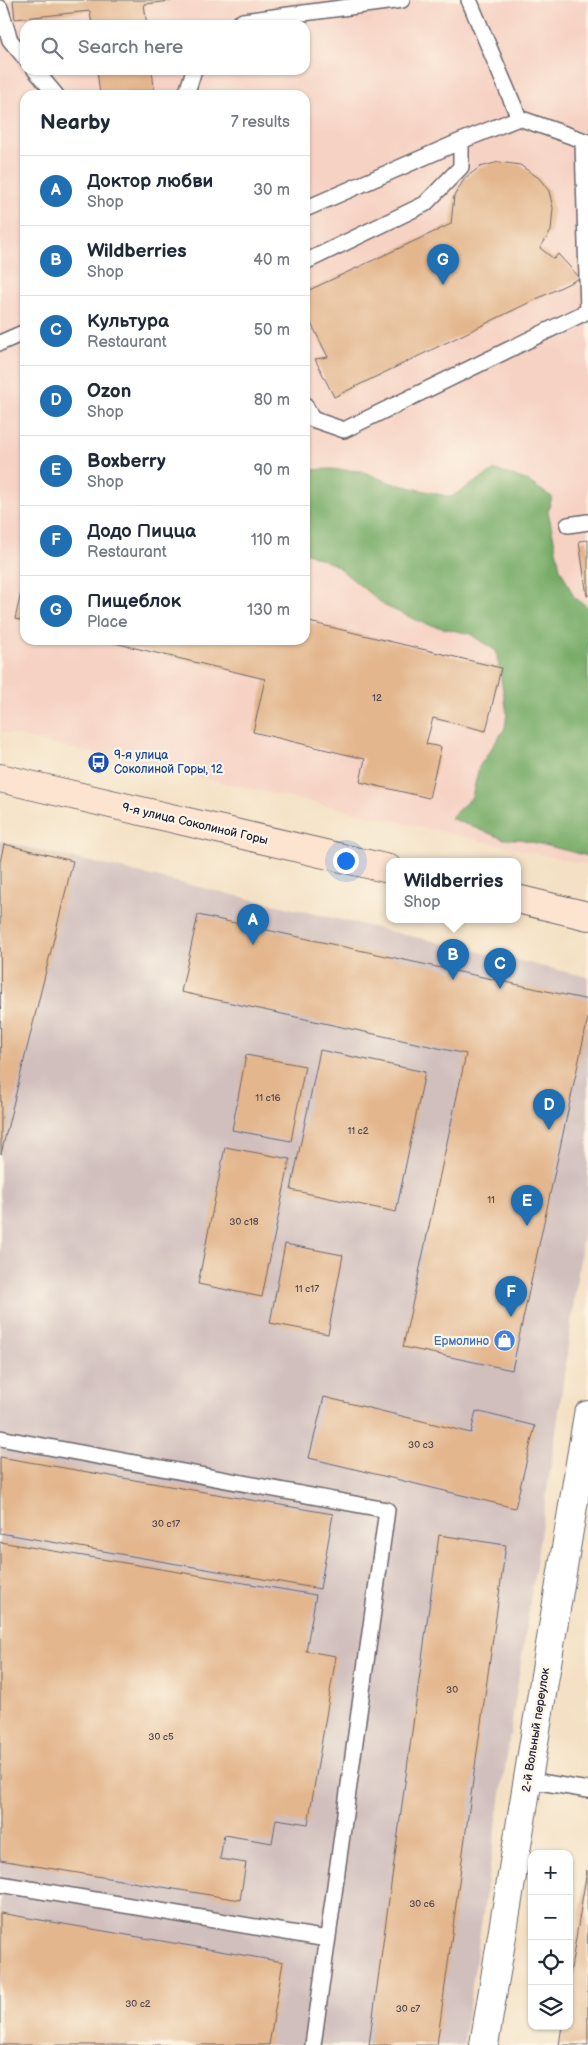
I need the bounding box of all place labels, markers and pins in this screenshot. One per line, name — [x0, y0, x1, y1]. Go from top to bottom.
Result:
pin: G — [427, 244, 459, 285]
place label: 9-я улица Соколиной Горы, 12 — [114, 748, 223, 777]
bus stop icon: 9-я улица Соколиной Горы, 12 — [86, 750, 110, 774]
pin: A — [237, 904, 269, 945]
pin: B — [437, 939, 469, 980]
pin: C — [484, 948, 516, 989]
pin: D — [533, 1089, 565, 1130]
pin: E — [511, 1185, 543, 1226]
pin: F — [495, 1276, 527, 1317]
shop icon: Ермолино — [493, 1329, 517, 1353]
place label: Ермолино — [434, 1334, 489, 1349]

